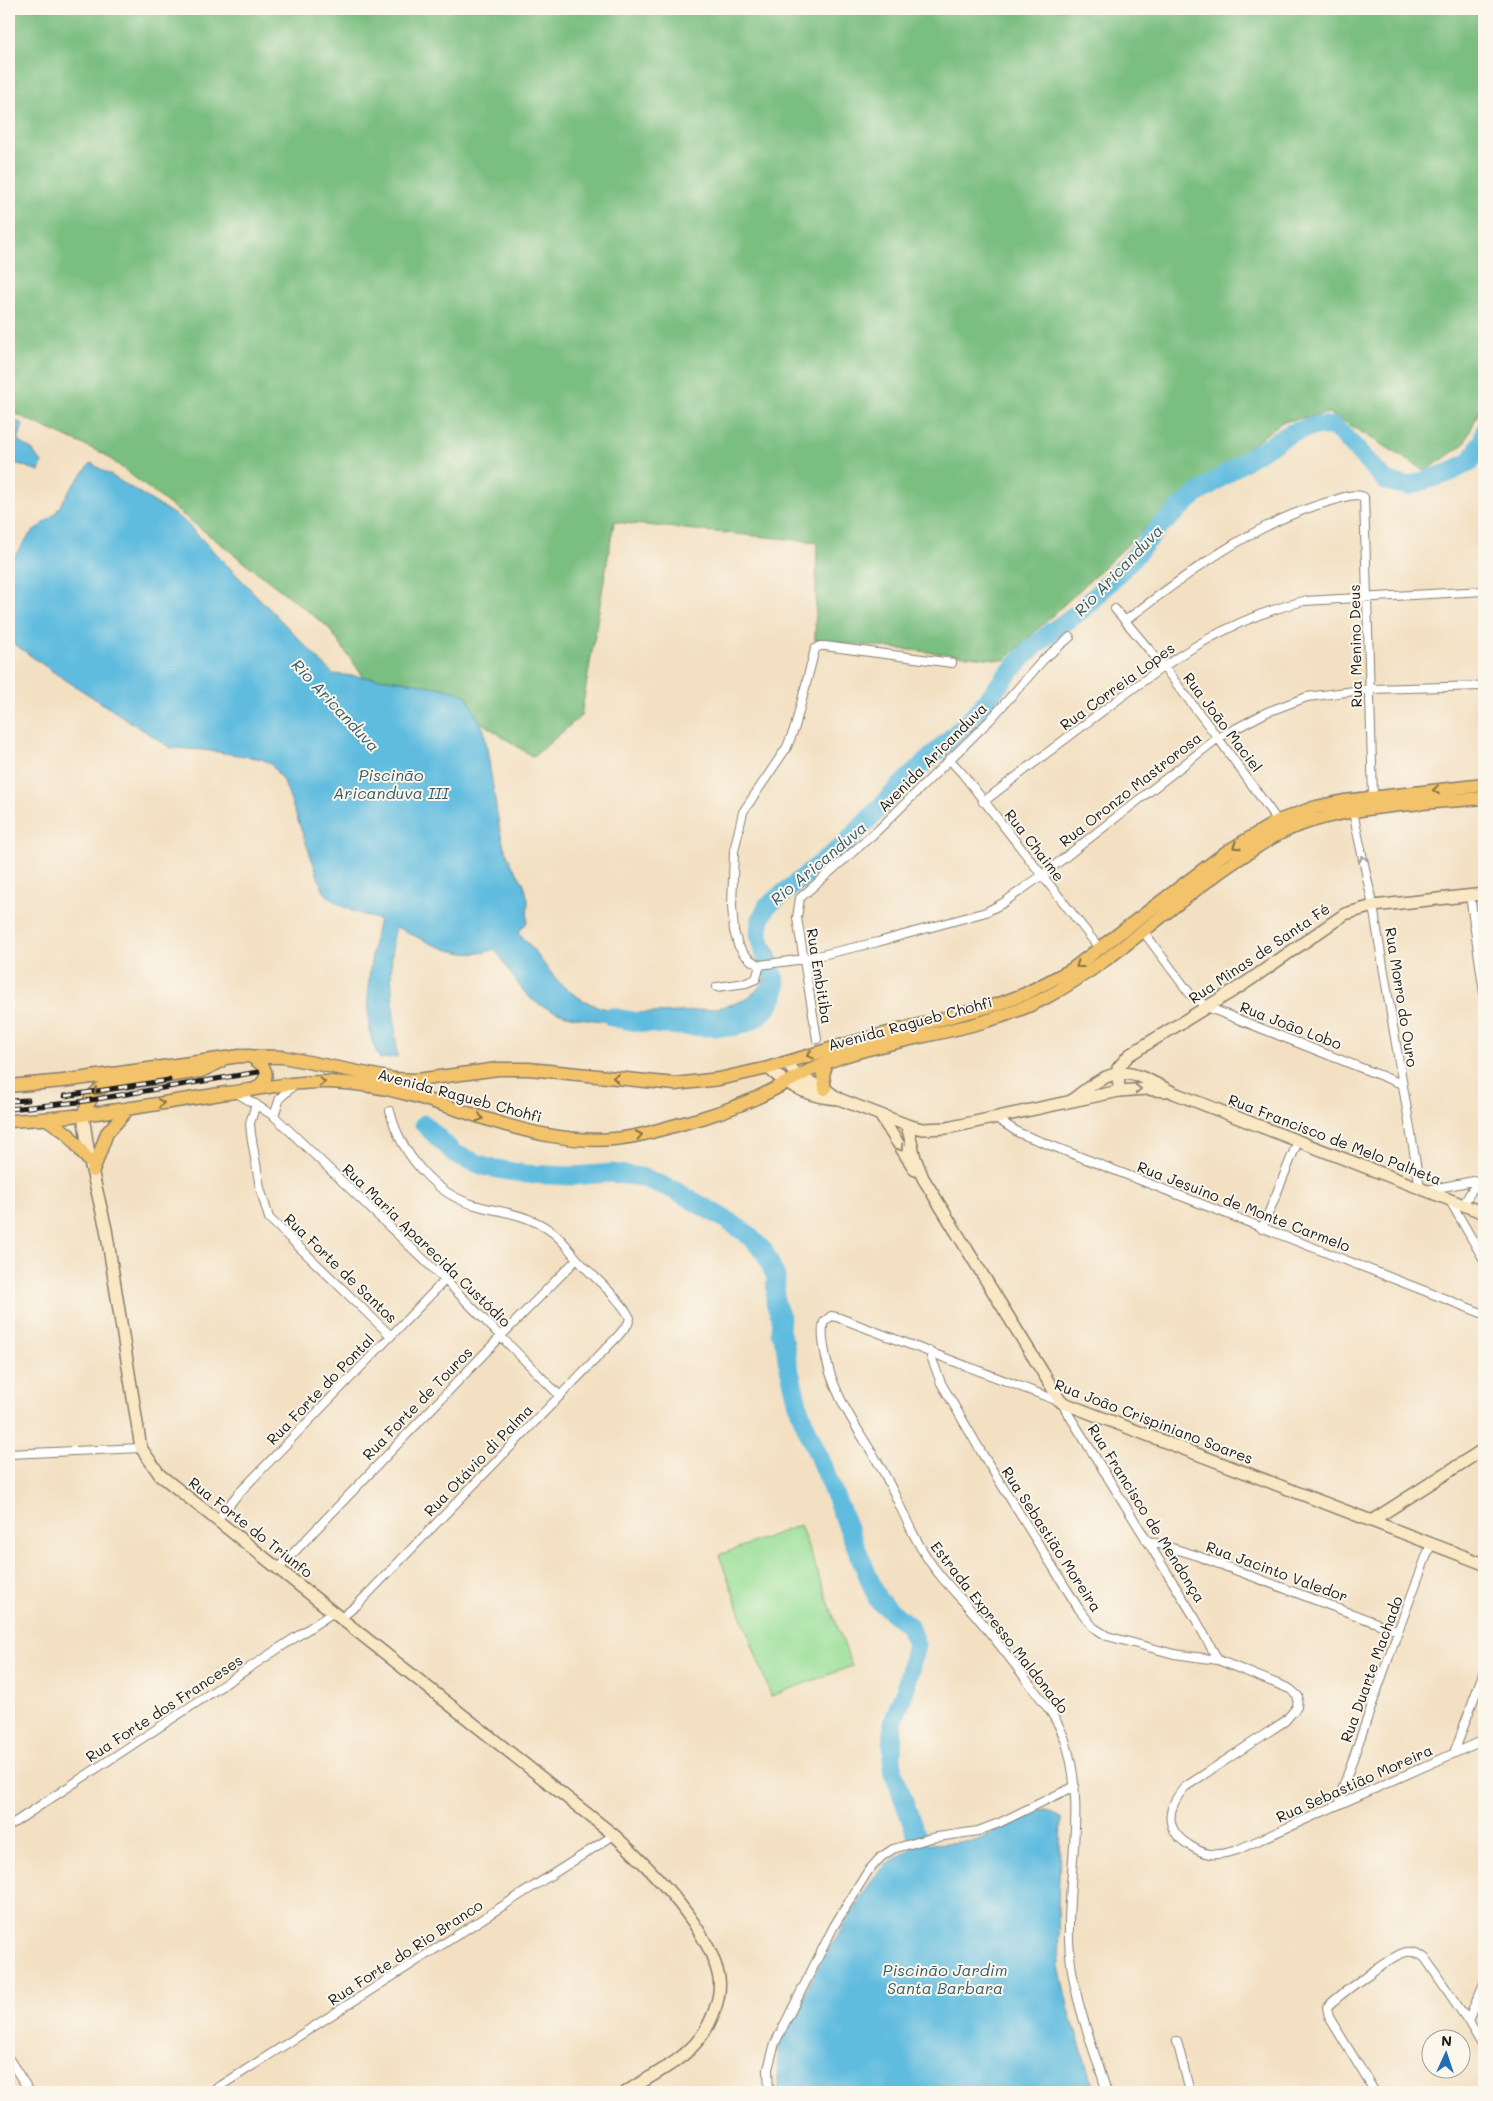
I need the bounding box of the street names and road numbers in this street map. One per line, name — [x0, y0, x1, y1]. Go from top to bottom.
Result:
street label: Rua Menino Deus — [1344, 584, 1366, 708]
street label: Rua Correia Lopes — [1056, 638, 1178, 734]
street label: Rua João Maciel — [1179, 668, 1267, 776]
street label: Avenida Aricanduva — [873, 698, 991, 816]
street label: Rua Oronzo Mastrorosa — [1055, 727, 1205, 851]
street label: Rua Chaime — [1001, 805, 1069, 885]
street label: Rua Minas de Santa Fé — [1184, 898, 1334, 1008]
street label: Rua Morro do Ouro — [1381, 926, 1423, 1068]
street label: Rua Embitiba — [803, 927, 837, 1025]
street label: Avenida Ragueb Chohfi — [826, 991, 994, 1055]
street label: Rua João Lobo — [1237, 996, 1345, 1054]
street label: Avenida Ragueb Chohfi — [376, 1063, 544, 1127]
street label: Rua Francisco de Melo Palheta — [1225, 1089, 1445, 1189]
street label: Rua Jesuino de Monte Carmelo — [1135, 1156, 1353, 1256]
street label: Rua Maria Aparecida Custódio — [338, 1159, 516, 1331]
street label: Rua Forte de Santos — [280, 1209, 402, 1327]
street label: Rua Forte do Pontal — [262, 1329, 378, 1449]
street label: Rua Forte de Touros — [358, 1342, 476, 1464]
street label: Rua João Crispiniano Soares — [1052, 1374, 1256, 1468]
street label: Rua Otávio di Palma — [419, 1400, 537, 1520]
street label: Rua Francisco de Mendonça — [1084, 1420, 1210, 1606]
street label: Rua Sebastião Moreira — [998, 1463, 1106, 1615]
street label: Rua Forte do Triunfo — [185, 1472, 317, 1582]
street label: Rua Jacinto Valedor — [1203, 1536, 1351, 1606]
street label: Estrada Expresso Maldonado — [927, 1537, 1074, 1717]
street label: Rua Duarte Machado — [1335, 1593, 1407, 1745]
street label: Rua Forte dos Franceses — [82, 1650, 246, 1766]
street label: Rua Sebastião Moreira — [1273, 1739, 1435, 1827]
street label: Rua Forte do Rio Branco — [324, 1894, 486, 2010]

